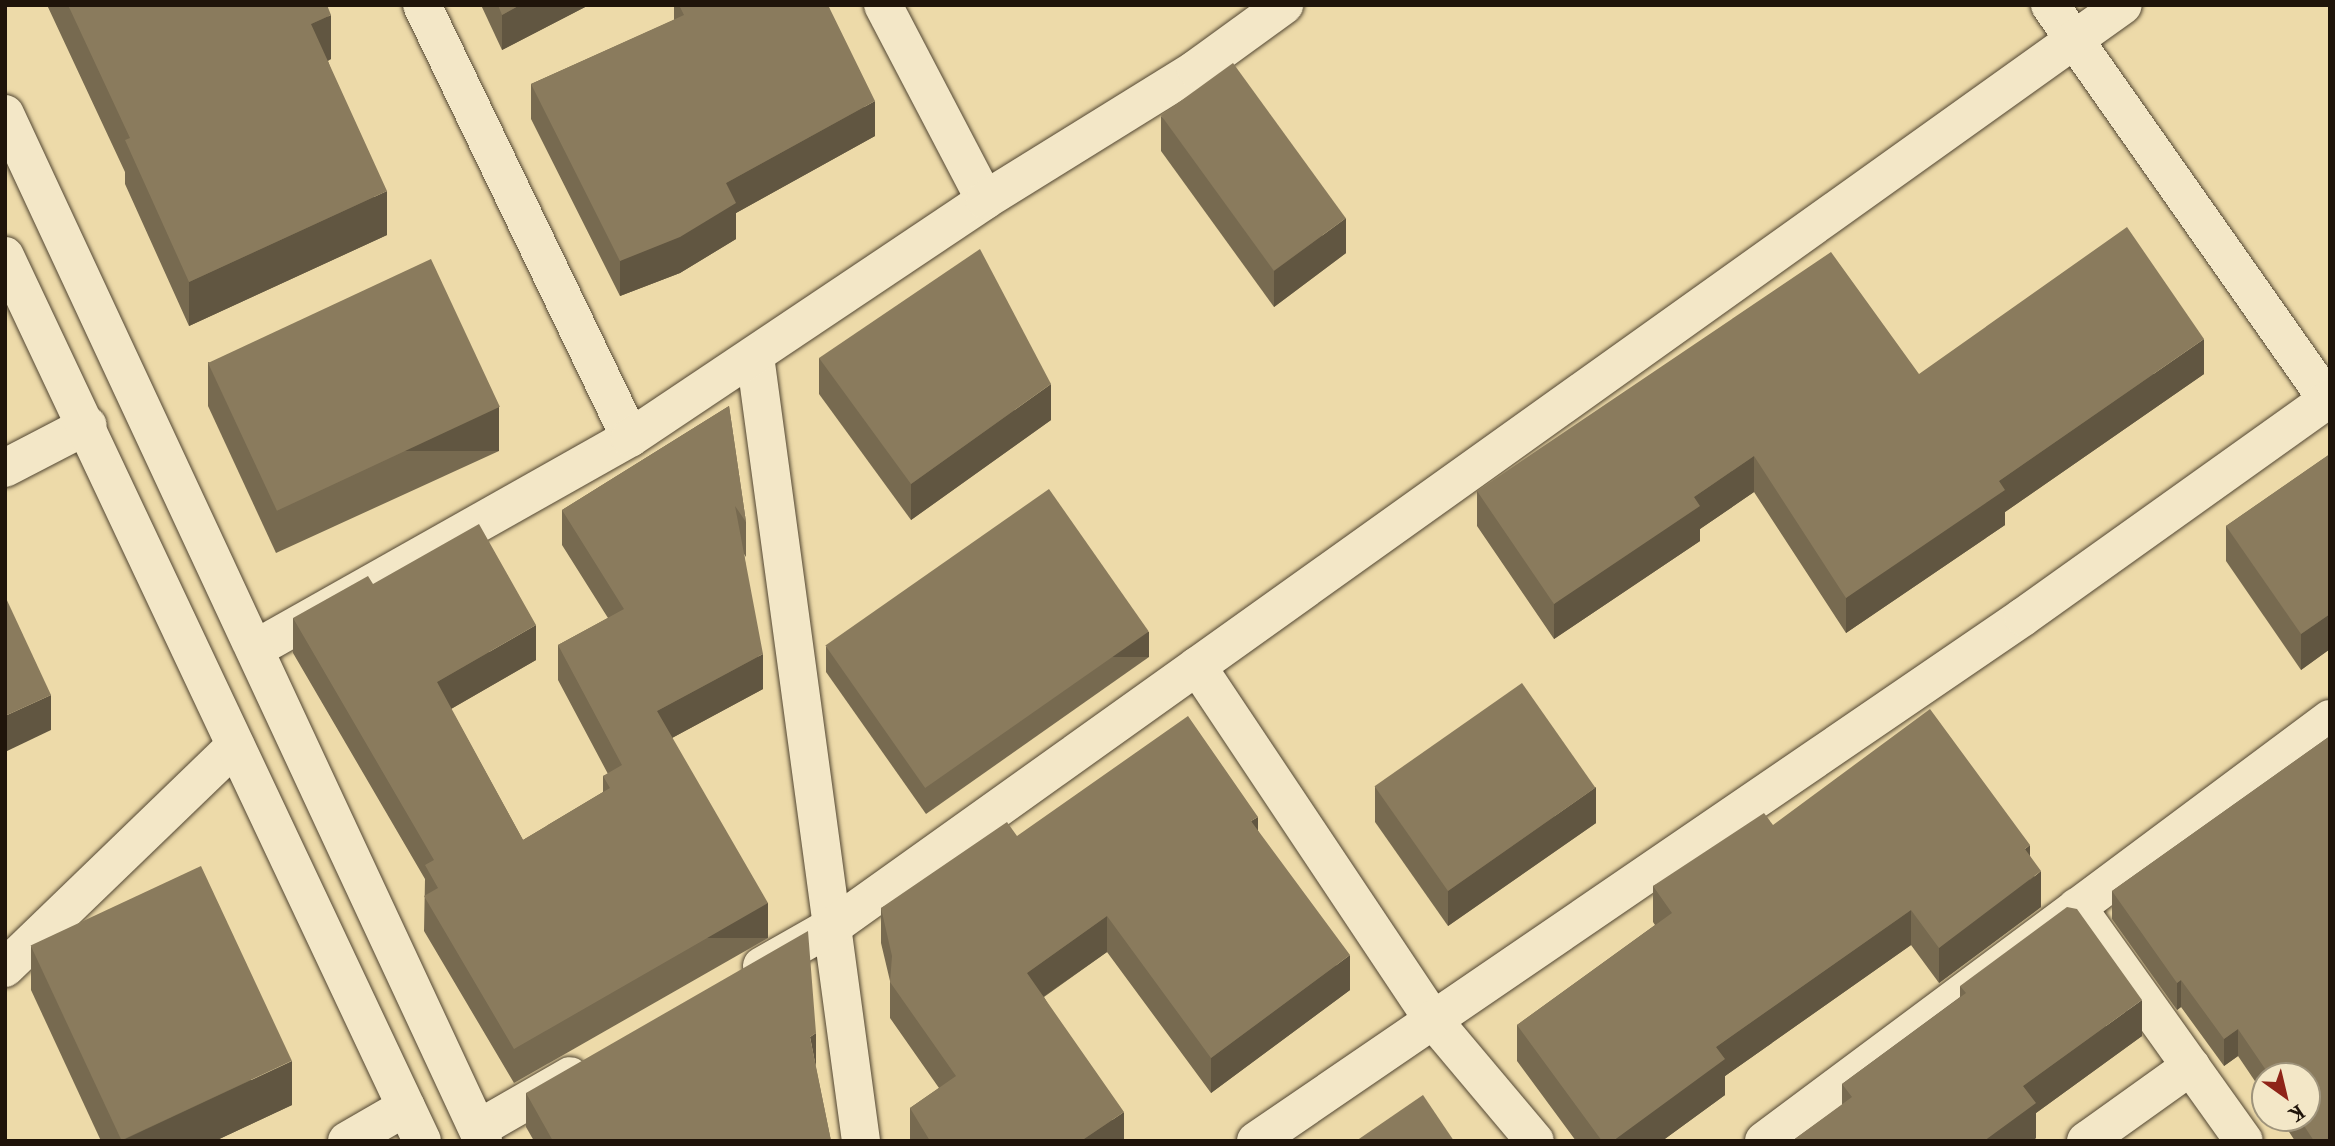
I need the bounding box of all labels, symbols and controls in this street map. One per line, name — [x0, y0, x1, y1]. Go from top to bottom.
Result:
north arrow — [2251, 1062, 2321, 1132]
text: K — [2284, 1099, 2309, 1126]

